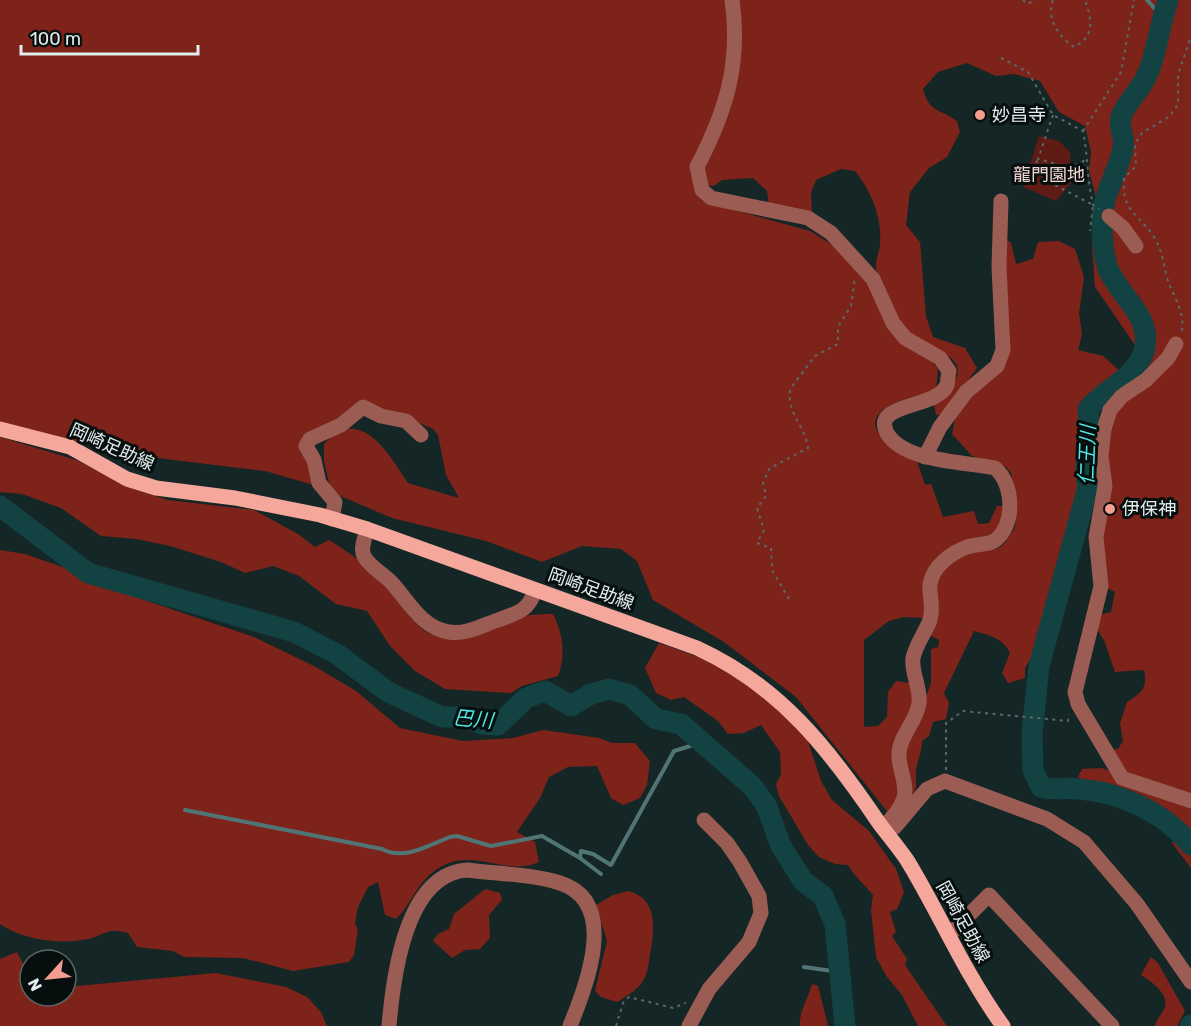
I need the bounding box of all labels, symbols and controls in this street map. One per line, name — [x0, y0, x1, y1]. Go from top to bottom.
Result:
scale bar — [21, 18, 198, 56]
text: 100 m — [30, 28, 81, 50]
place label: 妙昌寺 — [992, 104, 1046, 126]
marker: 妙昌寺 — [973, 108, 987, 122]
park label: 龍門園地 — [1013, 164, 1085, 186]
street label: 岡崎足助線 — [66, 419, 158, 475]
water label: 仁王川 — [1074, 423, 1100, 485]
place label: 伊保神 — [1122, 498, 1176, 520]
marker: 伊保神 — [1103, 502, 1117, 516]
street label: 岡崎足助線 — [545, 563, 637, 615]
water label: 巴川 — [452, 705, 496, 733]
street label: 岡崎足助線 — [932, 877, 994, 967]
north arrow — [18, 948, 78, 1008]
text: N — [24, 975, 46, 994]

